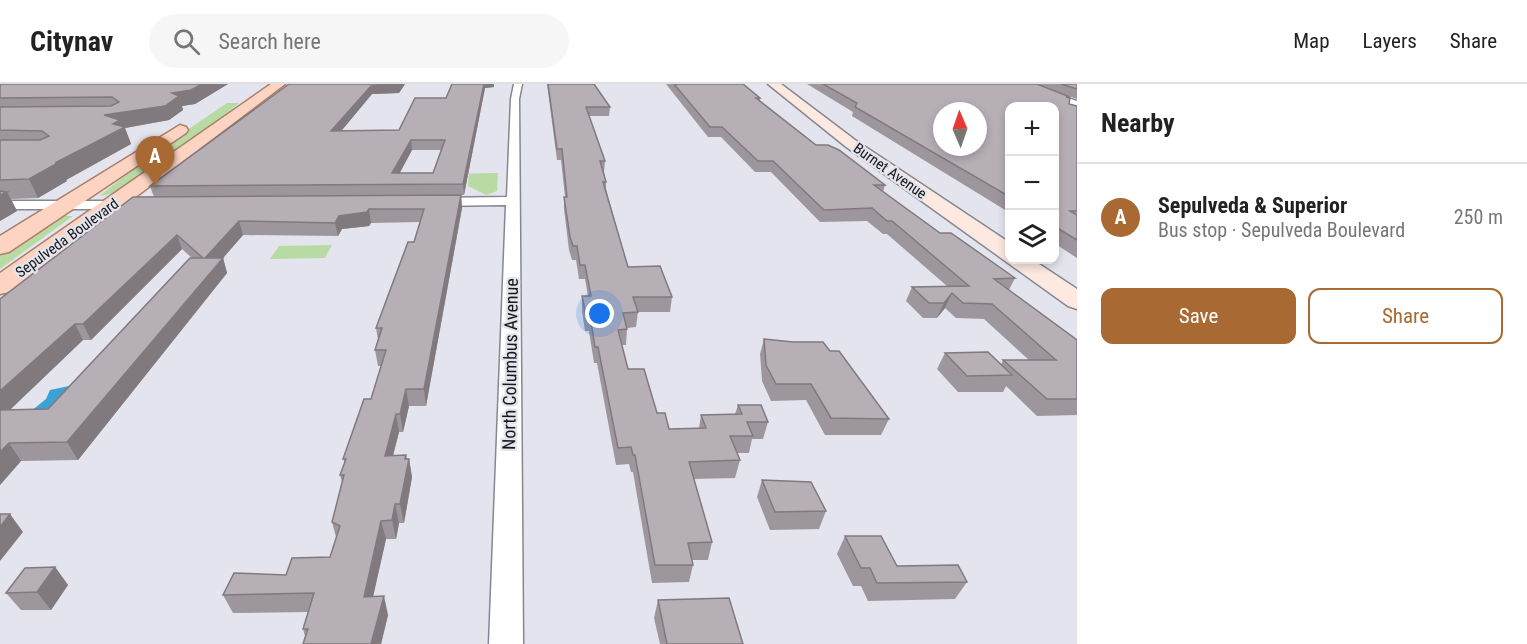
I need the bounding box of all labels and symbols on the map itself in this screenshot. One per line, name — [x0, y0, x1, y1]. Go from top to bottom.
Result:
north arrow — [933, 102, 987, 156]
pin: A — [136, 136, 174, 186]
street label: Burnet Avenue — [850, 139, 930, 203]
street label: Sepulveda Boulevard — [12, 195, 122, 281]
street label: North Columbus Avenue — [498, 278, 522, 450]
your location — [585, 299, 614, 328]

